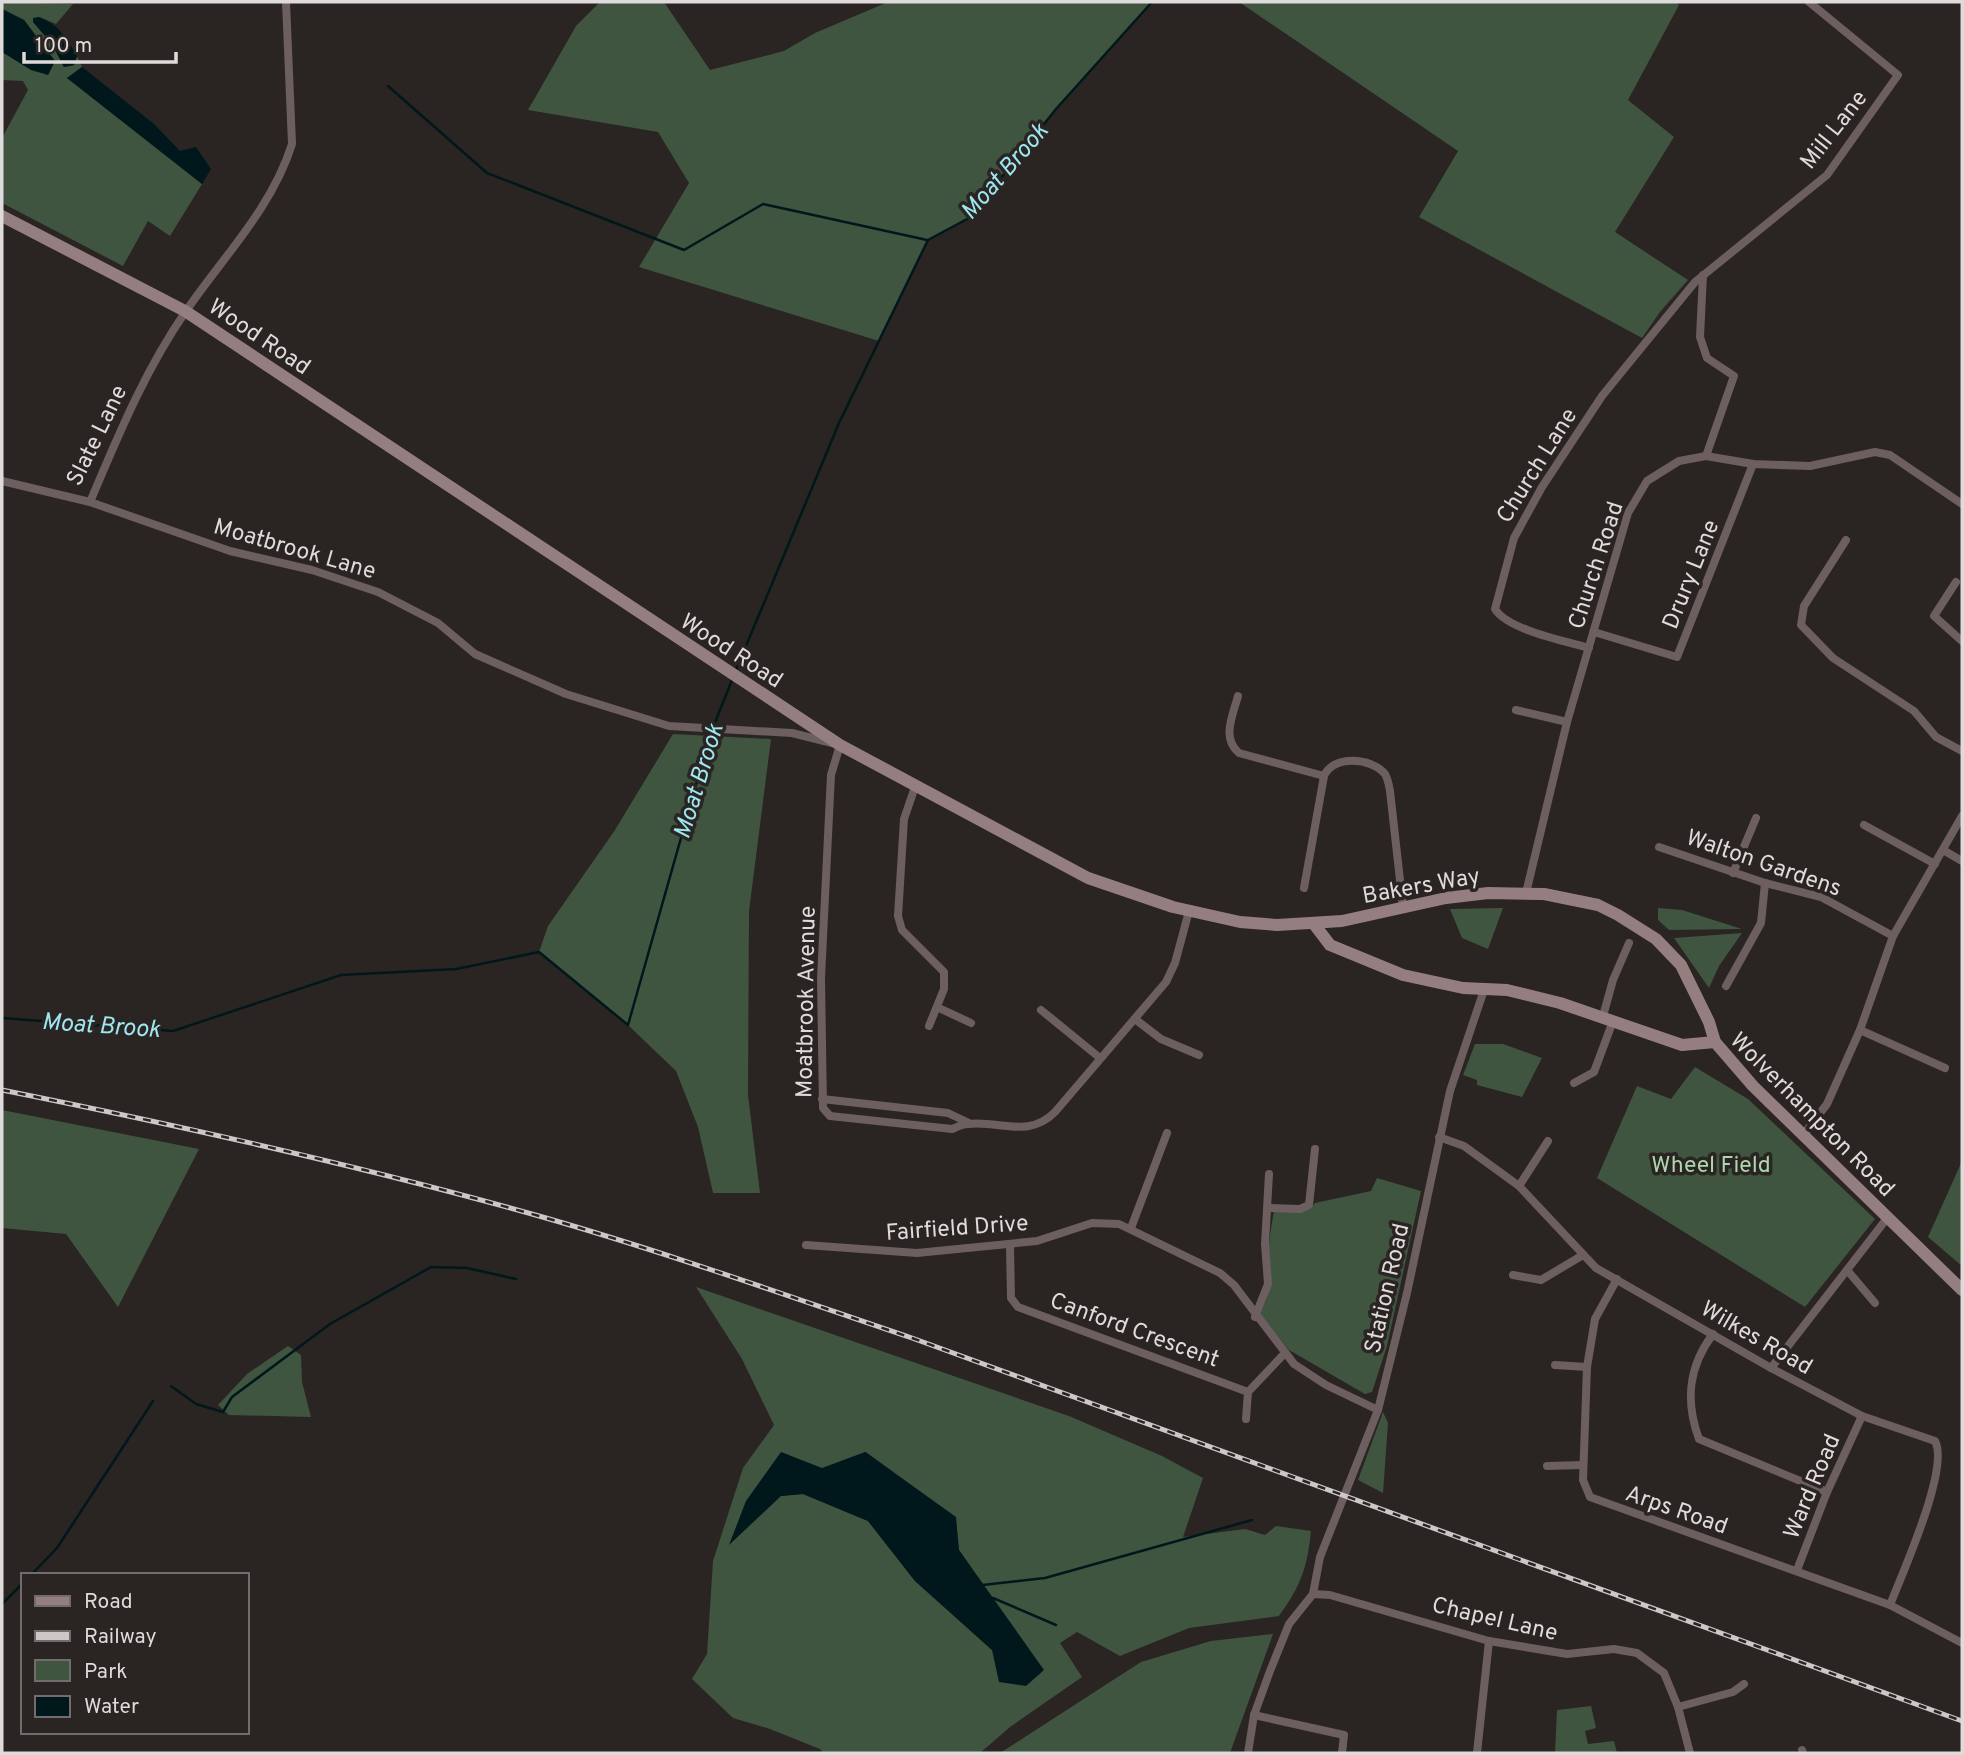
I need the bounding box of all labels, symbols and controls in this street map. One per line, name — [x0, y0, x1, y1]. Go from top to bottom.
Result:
scale bar — [24, 21, 177, 65]
text: 100 m — [35, 33, 92, 60]
street label: Mill Lane — [1795, 85, 1875, 176]
water label: Moat Brook — [955, 117, 1056, 227]
street label: Wood Road — [202, 293, 315, 383]
street label: Slate Lane — [61, 381, 135, 491]
street label: Church Lane — [1491, 403, 1585, 529]
street label: Church Road — [1563, 498, 1632, 633]
street label: Moatbrook Lane — [210, 513, 379, 587]
street label: Drury Lane — [1657, 516, 1727, 634]
street label: Wood Road — [674, 608, 788, 696]
water label: Moat Brook — [668, 720, 732, 843]
street label: Walton Gardens — [1682, 824, 1845, 904]
street label: Bakers Way — [1360, 863, 1483, 912]
street label: Moatbrook Avenue — [791, 906, 824, 1099]
water label: Moat Brook — [41, 1008, 162, 1046]
street label: Wolverhampton Road — [1723, 1027, 1900, 1204]
park label: Wheel Field — [1651, 1152, 1771, 1181]
street label: Fairfield Drive — [885, 1210, 1029, 1249]
street label: Station Road — [1359, 1221, 1417, 1356]
street label: Canford Crescent — [1045, 1287, 1223, 1375]
street label: Wilkes Road — [1695, 1296, 1817, 1383]
street label: Ward Road — [1778, 1430, 1848, 1544]
street label: Arps Road — [1621, 1480, 1731, 1542]
legend — [21, 1573, 248, 1734]
text: Road — [84, 1589, 133, 1616]
street label: Chapel Lane — [1429, 1592, 1560, 1649]
text: Railway — [84, 1624, 157, 1651]
text: Park — [84, 1659, 127, 1686]
text: Water — [84, 1694, 139, 1721]

